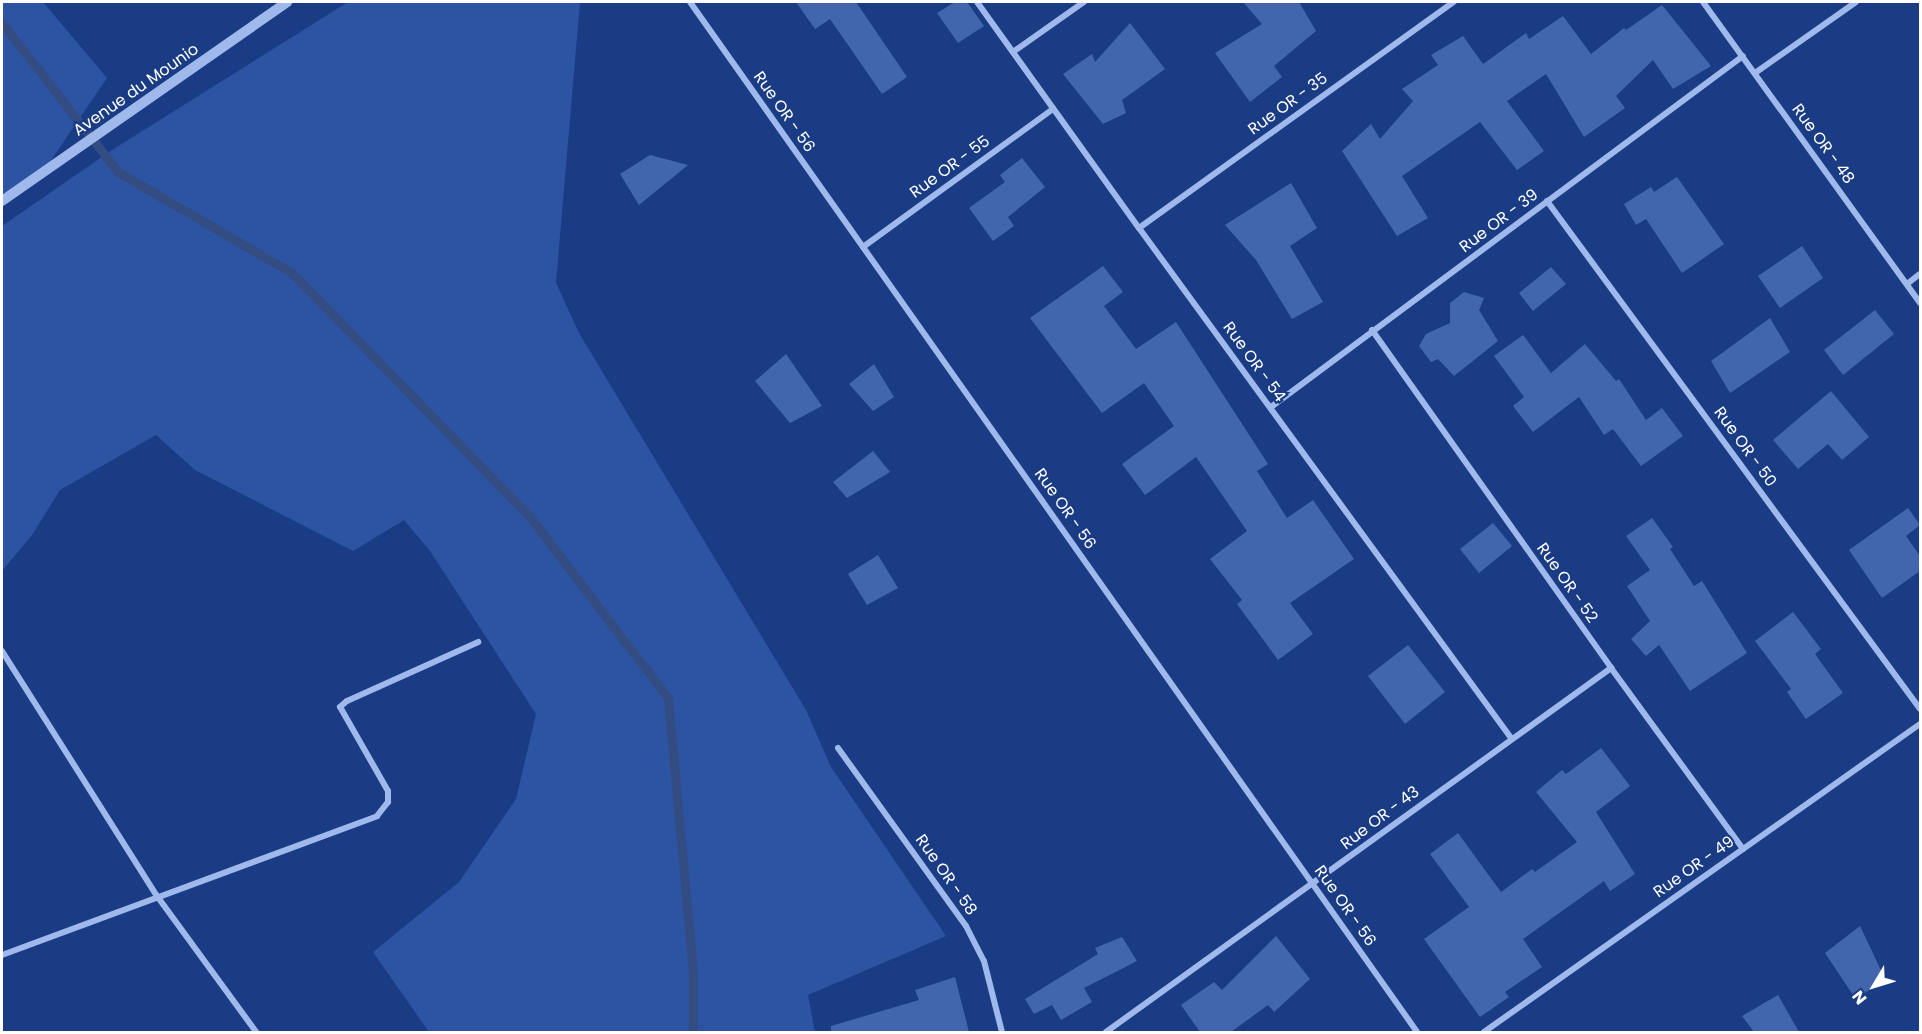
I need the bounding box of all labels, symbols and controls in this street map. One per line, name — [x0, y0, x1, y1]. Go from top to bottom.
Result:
street label: Avenue du Mounio — [70, 40, 202, 140]
street label: Rue OR - 56 — [749, 68, 819, 156]
street label: Rue OR - 35 — [1245, 69, 1331, 139]
street label: Rue OR - 48 — [1788, 100, 1858, 188]
street label: Rue OR - 55 — [906, 132, 994, 202]
street label: Rue OR - 39 — [1456, 185, 1542, 257]
street label: Rue OR - 54 — [1219, 318, 1289, 406]
street label: Rue OR - 50 — [1710, 403, 1780, 491]
street label: Rue OR - 56 — [1030, 465, 1100, 553]
street label: Rue OR - 52 — [1532, 539, 1602, 627]
street label: Rue OR - 43 — [1337, 782, 1423, 854]
street label: Rue OR - 58 — [911, 831, 981, 919]
street label: Rue OR - 49 — [1650, 832, 1738, 902]
street label: Rue OR - 56 — [1310, 862, 1380, 950]
north arrow — [1844, 956, 1904, 1016]
text: N — [1847, 986, 1872, 1009]

